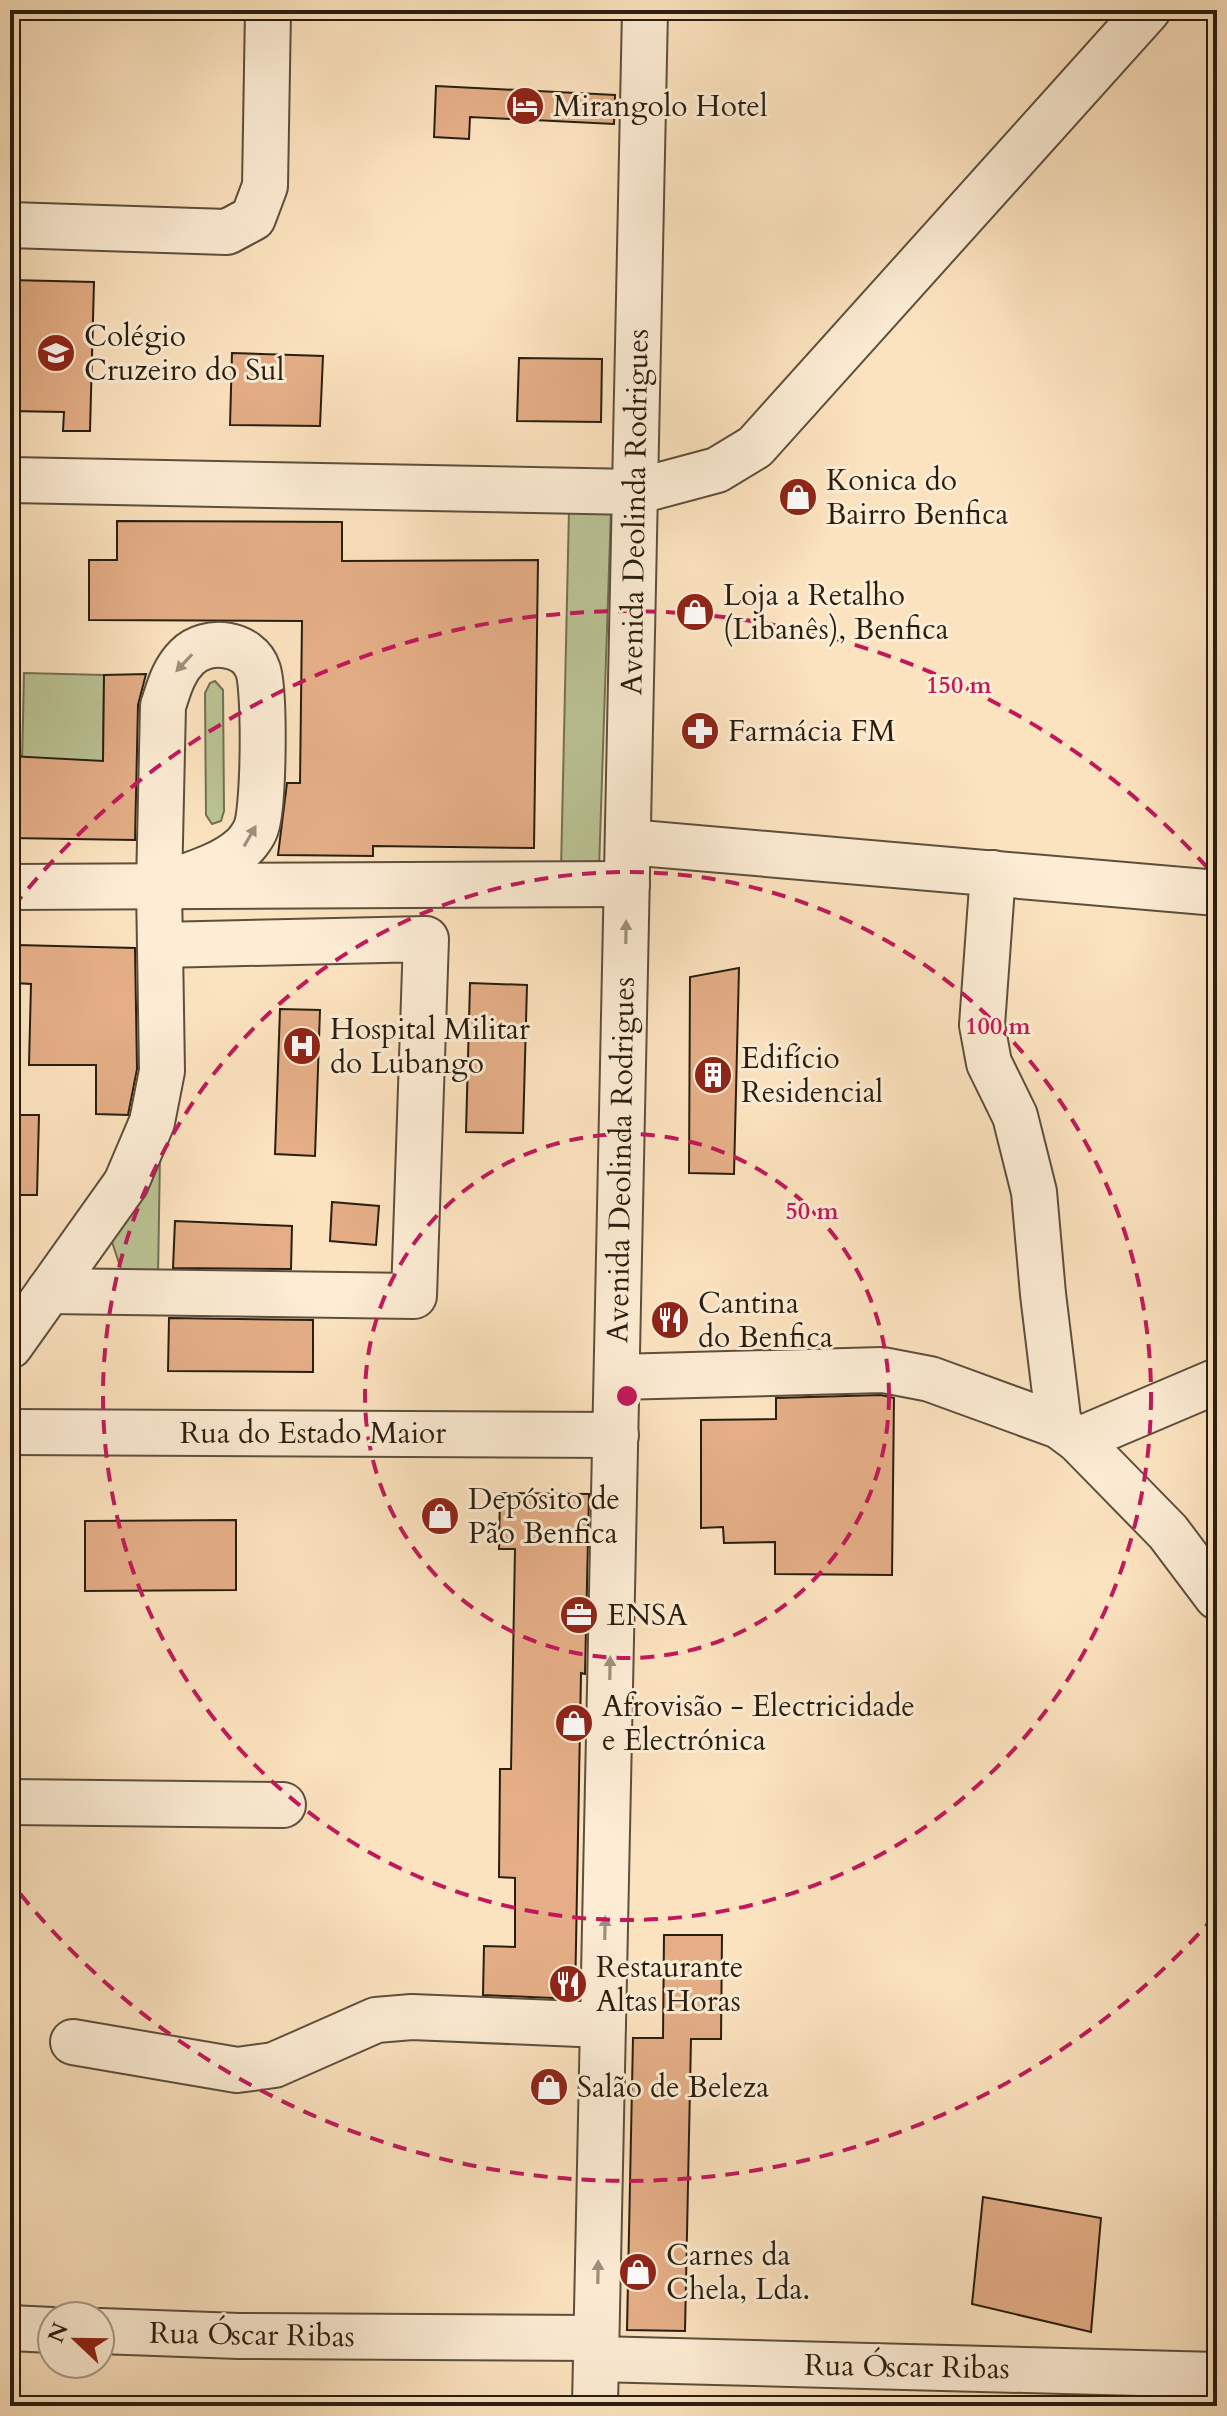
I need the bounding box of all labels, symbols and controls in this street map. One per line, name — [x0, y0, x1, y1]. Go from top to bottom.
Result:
hotel icon: Mirangolo Hotel — [504, 85, 546, 127]
place label: Mirangolo Hotel — [553, 86, 768, 127]
place label: Colégio Cruzeiro do Sul — [84, 316, 285, 391]
street label: Avenida Deolinda Rodrigues — [611, 329, 659, 695]
school or university icon: Colégio Cruzeiro do Sul — [35, 332, 77, 374]
place label: Konica do Bairro Benfica — [826, 460, 1009, 535]
shop icon: Konica do Bairro Benfica — [777, 476, 819, 518]
place label: Loja a Retalho (Libanês), Benfica — [723, 575, 949, 650]
shop icon: Loja a Retalho (Libanês), Benfica — [674, 591, 716, 633]
one-way arrow — [176, 653, 194, 672]
text: 150 m — [926, 669, 993, 702]
pharmacy icon: Farmácia FM — [679, 710, 721, 752]
place label: Farmácia FM — [728, 711, 896, 752]
one-way arrow — [243, 825, 257, 847]
one-way arrow — [620, 919, 632, 944]
street label: Avenida Deolinda Rodrigues — [597, 977, 645, 1343]
place label: Hospital Militar do Lubango — [330, 1009, 530, 1084]
text: 100 m — [965, 1010, 1032, 1043]
hospital icon: Hospital Militar do Lubango — [281, 1025, 323, 1067]
place label: Edifício Residencial — [741, 1038, 884, 1113]
building icon: Edifício Residencial — [692, 1054, 734, 1096]
text: 50 m — [785, 1195, 839, 1228]
place label: Cantina do Benfica — [698, 1283, 833, 1358]
restaurant icon: Cantina do Benfica — [649, 1299, 691, 1341]
centre of rings — [613, 1382, 641, 1410]
street label: Rua do Estado Maior — [180, 1413, 446, 1454]
place label: Depósito de Pão Benfica — [468, 1479, 620, 1554]
shop icon: Depósito de Pão Benfica — [419, 1495, 461, 1537]
office icon: ENSA — [558, 1594, 600, 1636]
place label: ENSA — [607, 1595, 688, 1636]
one-way arrow — [604, 1655, 617, 1680]
place label: Afrovisão - Electricidade e Electrónica — [602, 1686, 915, 1761]
shop icon: Afrovisão - Electricidade e Electrónica — [553, 1702, 595, 1744]
one-way arrow — [599, 1915, 611, 1940]
place label: Restaurante Altas Horas — [596, 1947, 743, 2022]
restaurant icon: Restaurante Altas Horas — [547, 1963, 589, 2005]
shop icon: Salão de Beleza — [528, 2066, 570, 2108]
place label: Salão de Beleza — [577, 2067, 769, 2108]
place label: Carnes da Chela, Lda. — [666, 2235, 810, 2310]
shop icon: Carnes da Chela, Lda. — [617, 2251, 659, 2293]
one-way arrow — [591, 2259, 604, 2284]
north arrow — [36, 2300, 116, 2380]
street label: Rua Óscar Ribas — [149, 2313, 355, 2357]
text: N — [41, 2318, 76, 2347]
street label: Rua Óscar Ribas — [804, 2345, 1010, 2389]

